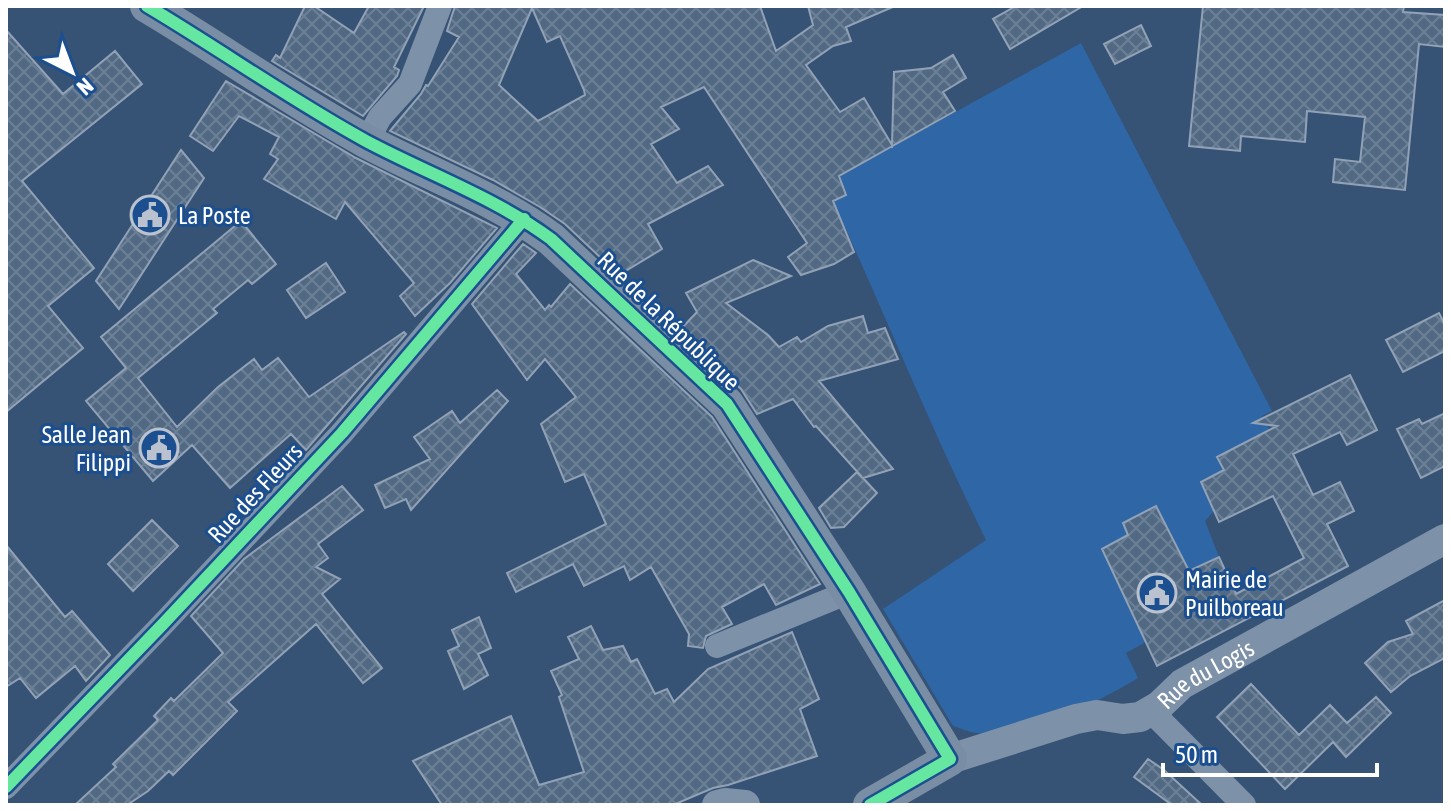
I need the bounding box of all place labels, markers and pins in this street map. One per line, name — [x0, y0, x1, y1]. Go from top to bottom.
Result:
public building icon: La Poste — [129, 194, 171, 236]
place label: La Poste — [178, 202, 251, 229]
place label: Salle Jean Filippi — [42, 421, 131, 476]
public building icon: Salle Jean Filippi — [138, 427, 180, 469]
place label: Mairie de Puilboreau — [1185, 566, 1284, 621]
public building icon: Mairie de Puilboreau — [1136, 572, 1178, 614]

